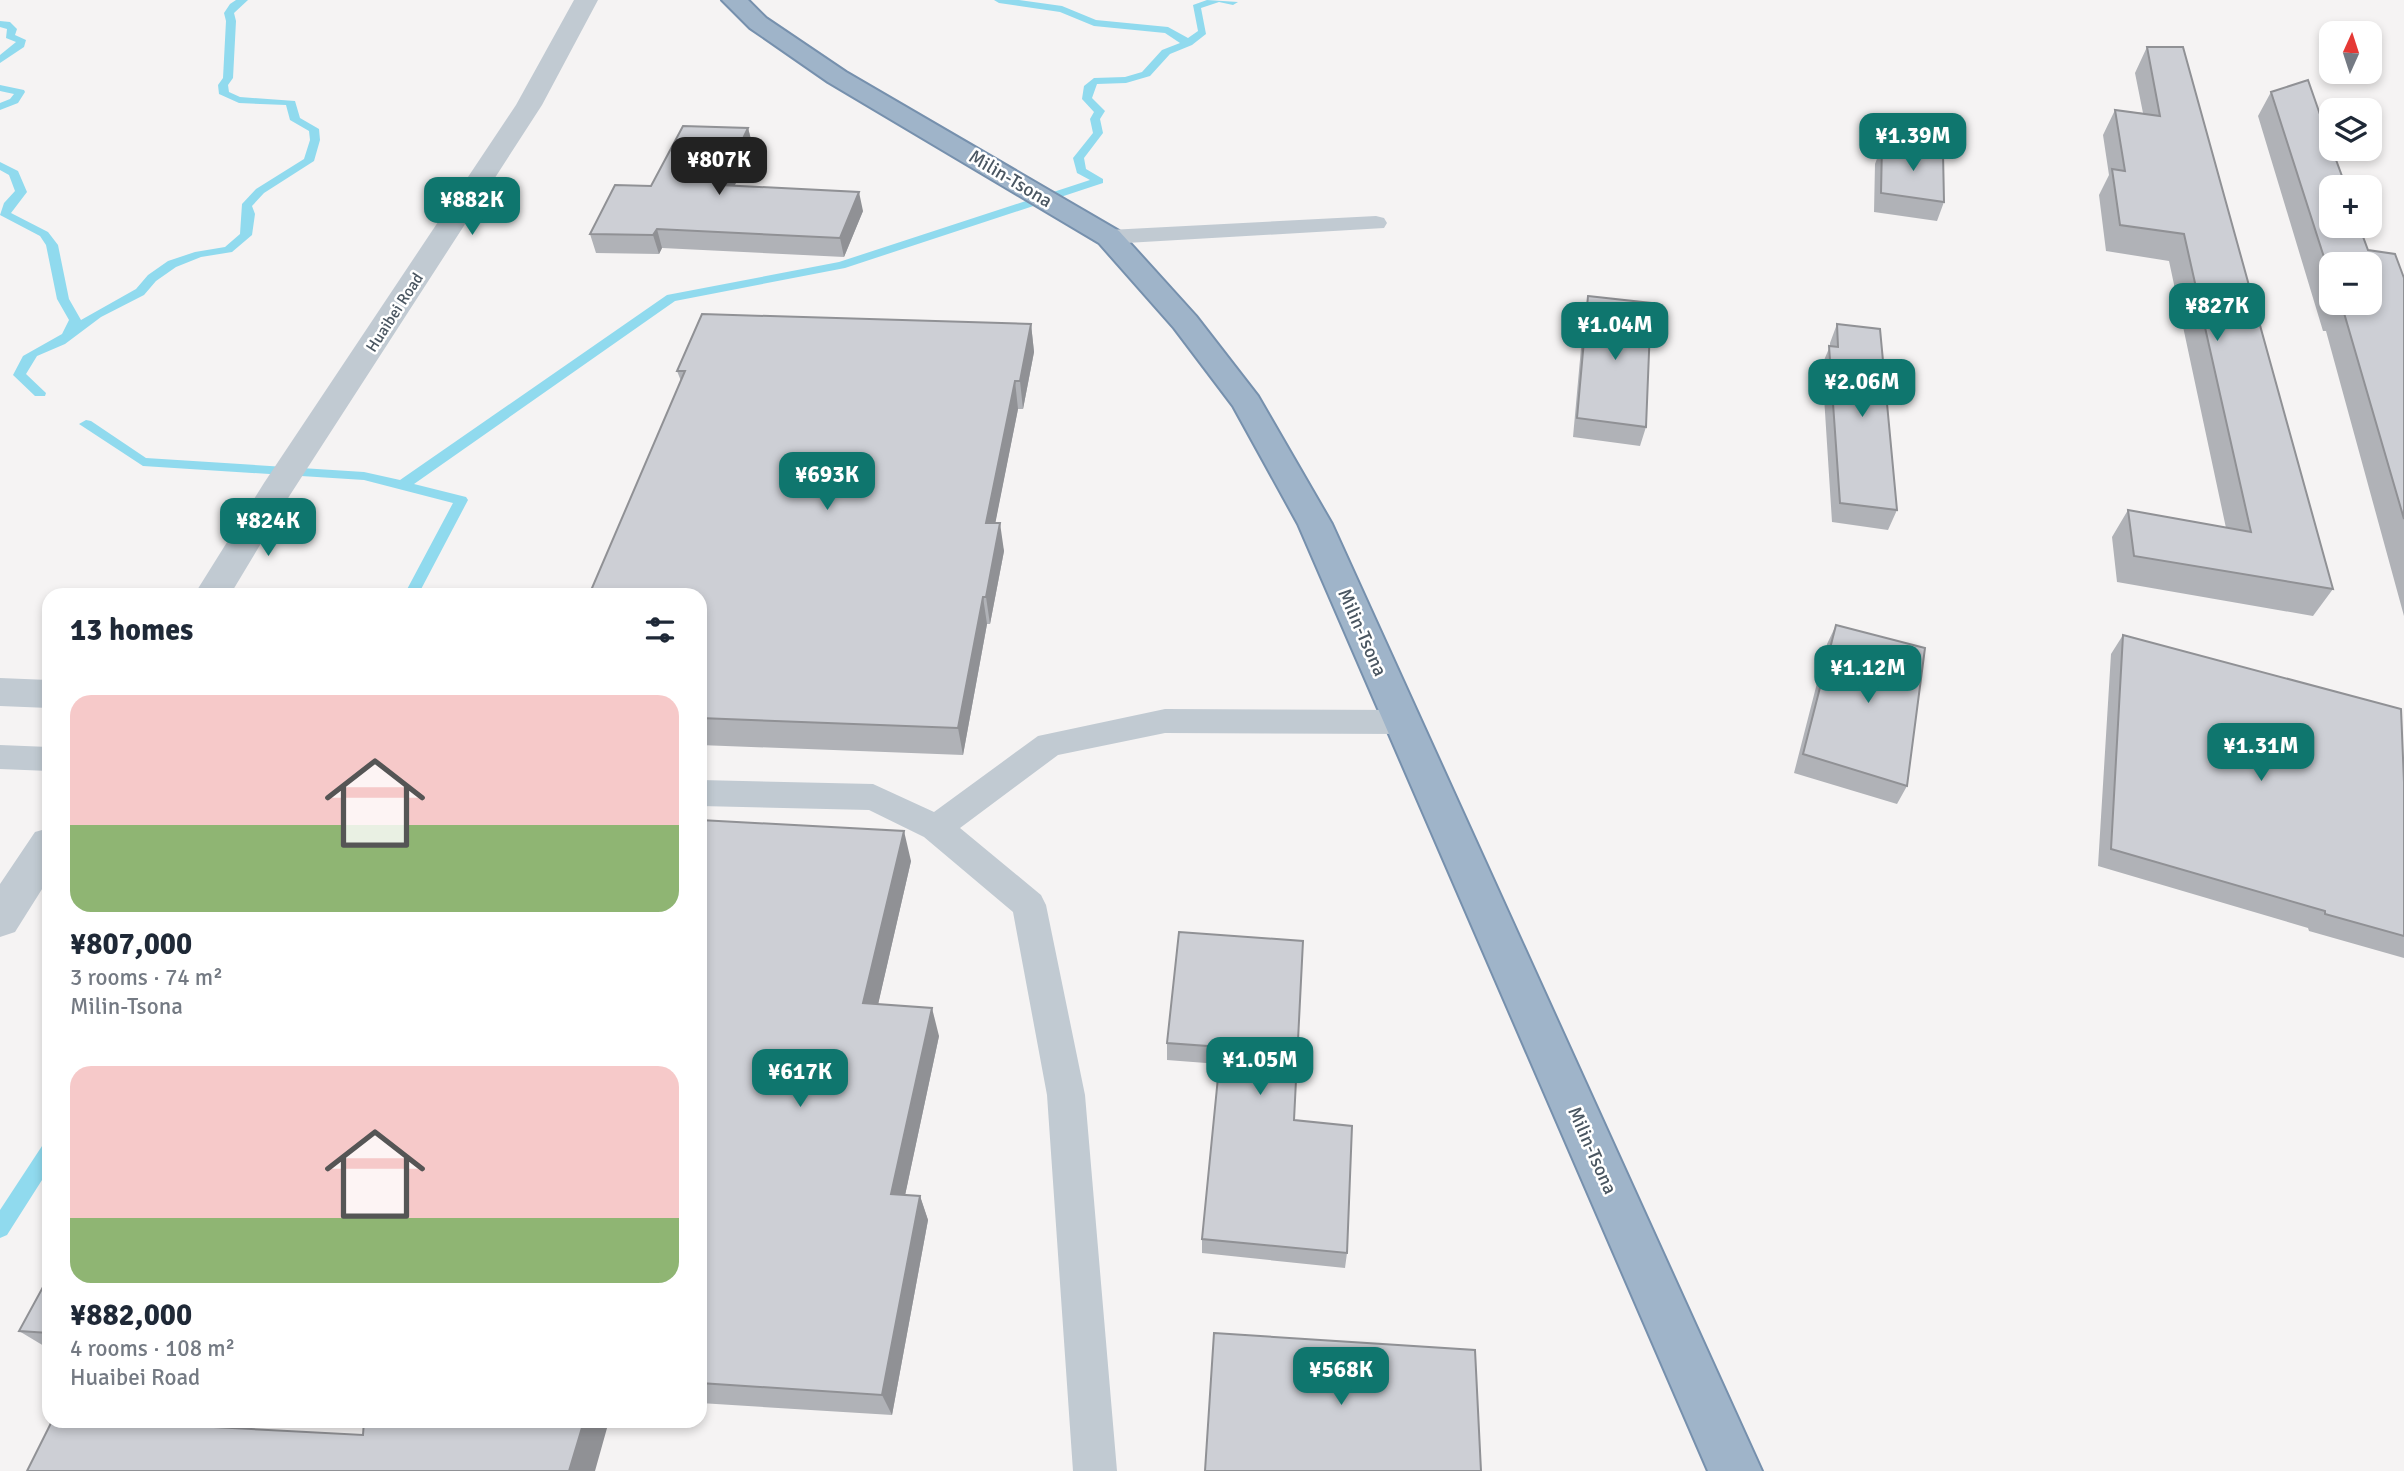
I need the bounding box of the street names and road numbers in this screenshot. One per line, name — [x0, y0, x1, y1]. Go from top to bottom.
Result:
street label: Milin-Tsona — [964, 145, 1057, 213]
street label: Huaibei Road — [362, 269, 428, 356]
street label: Milin-Tsona — [1332, 585, 1392, 680]
street label: Milin-Tsona — [1562, 1103, 1622, 1198]

